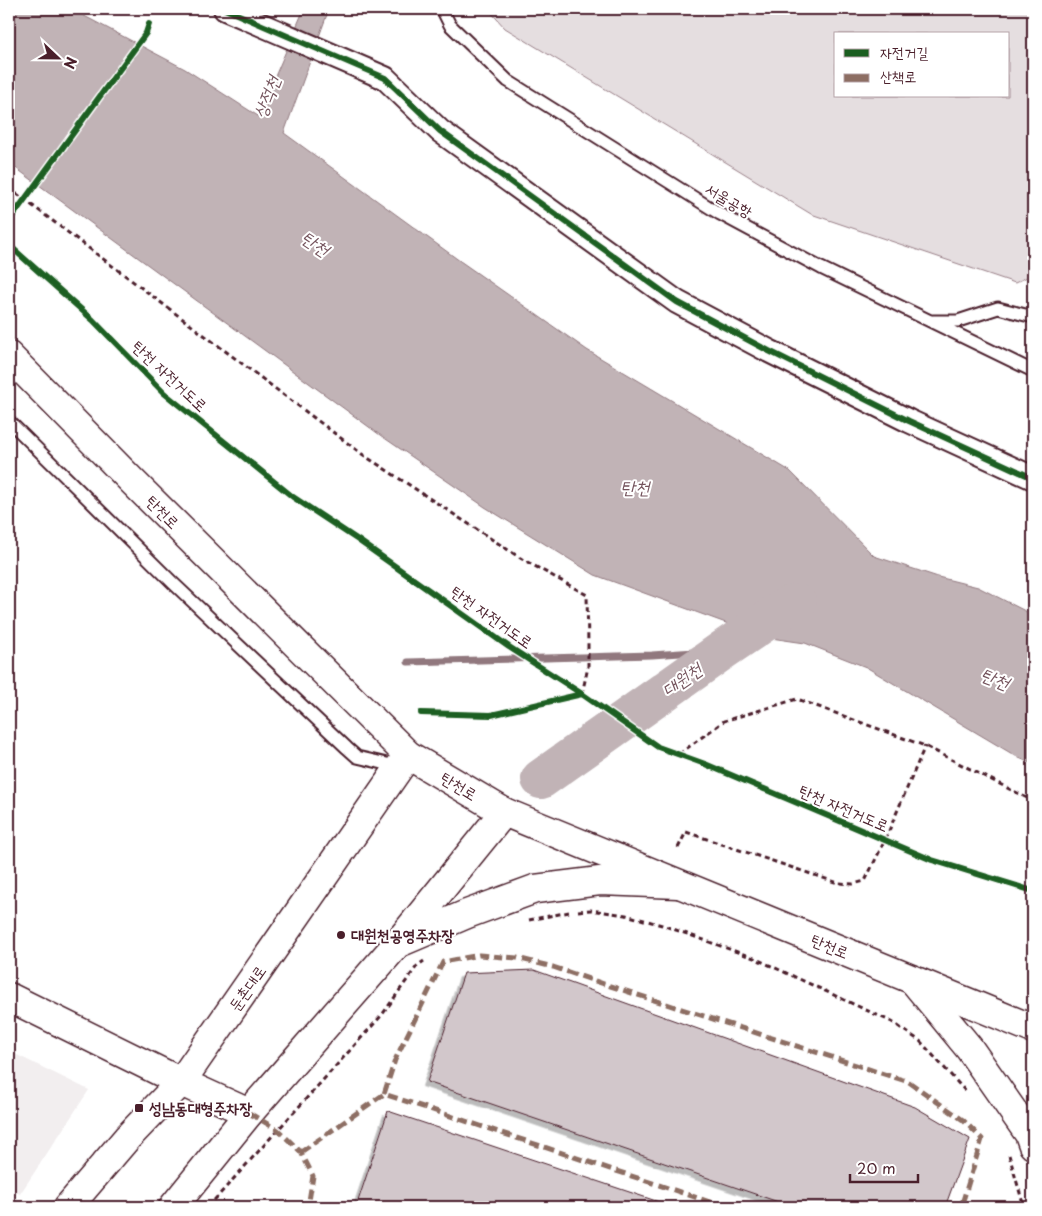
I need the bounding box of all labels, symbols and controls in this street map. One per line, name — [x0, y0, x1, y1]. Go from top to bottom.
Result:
north arrow — [32, 32, 82, 82]
legend — [834, 32, 1010, 98]
text: 자전거길 — [880, 40, 928, 63]
text: N — [59, 54, 82, 72]
text: 산책로 — [880, 64, 916, 87]
water label: 상적천 — [245, 70, 287, 122]
street label: 서울공항 — [701, 176, 758, 222]
water label: 탄천 — [296, 223, 337, 263]
street label: 탄천 자전거도로 — [128, 334, 214, 417]
water label: 탄천 — [621, 473, 651, 500]
street label: 탄천로 — [142, 489, 186, 533]
street label: 탄천 자전거도로 — [447, 579, 539, 653]
water label: 대원천 — [656, 654, 708, 702]
water label: 탄천 — [977, 660, 1015, 696]
street label: 탄천로 — [437, 765, 482, 805]
street label: 탄천 자전거도로 — [796, 777, 893, 837]
place label: 대원천공영주차장 — [351, 922, 454, 946]
street label: 탄천로 — [808, 927, 853, 963]
marker: 대원천공영주차장 — [335, 929, 347, 941]
street label: 둔촌대로 — [222, 959, 271, 1015]
place label: 성남동대형주차장 — [149, 1095, 252, 1119]
marker: 성남동대형주차장 — [133, 1102, 145, 1114]
scale bar — [850, 1151, 917, 1183]
text: 20 m — [857, 1156, 896, 1179]

